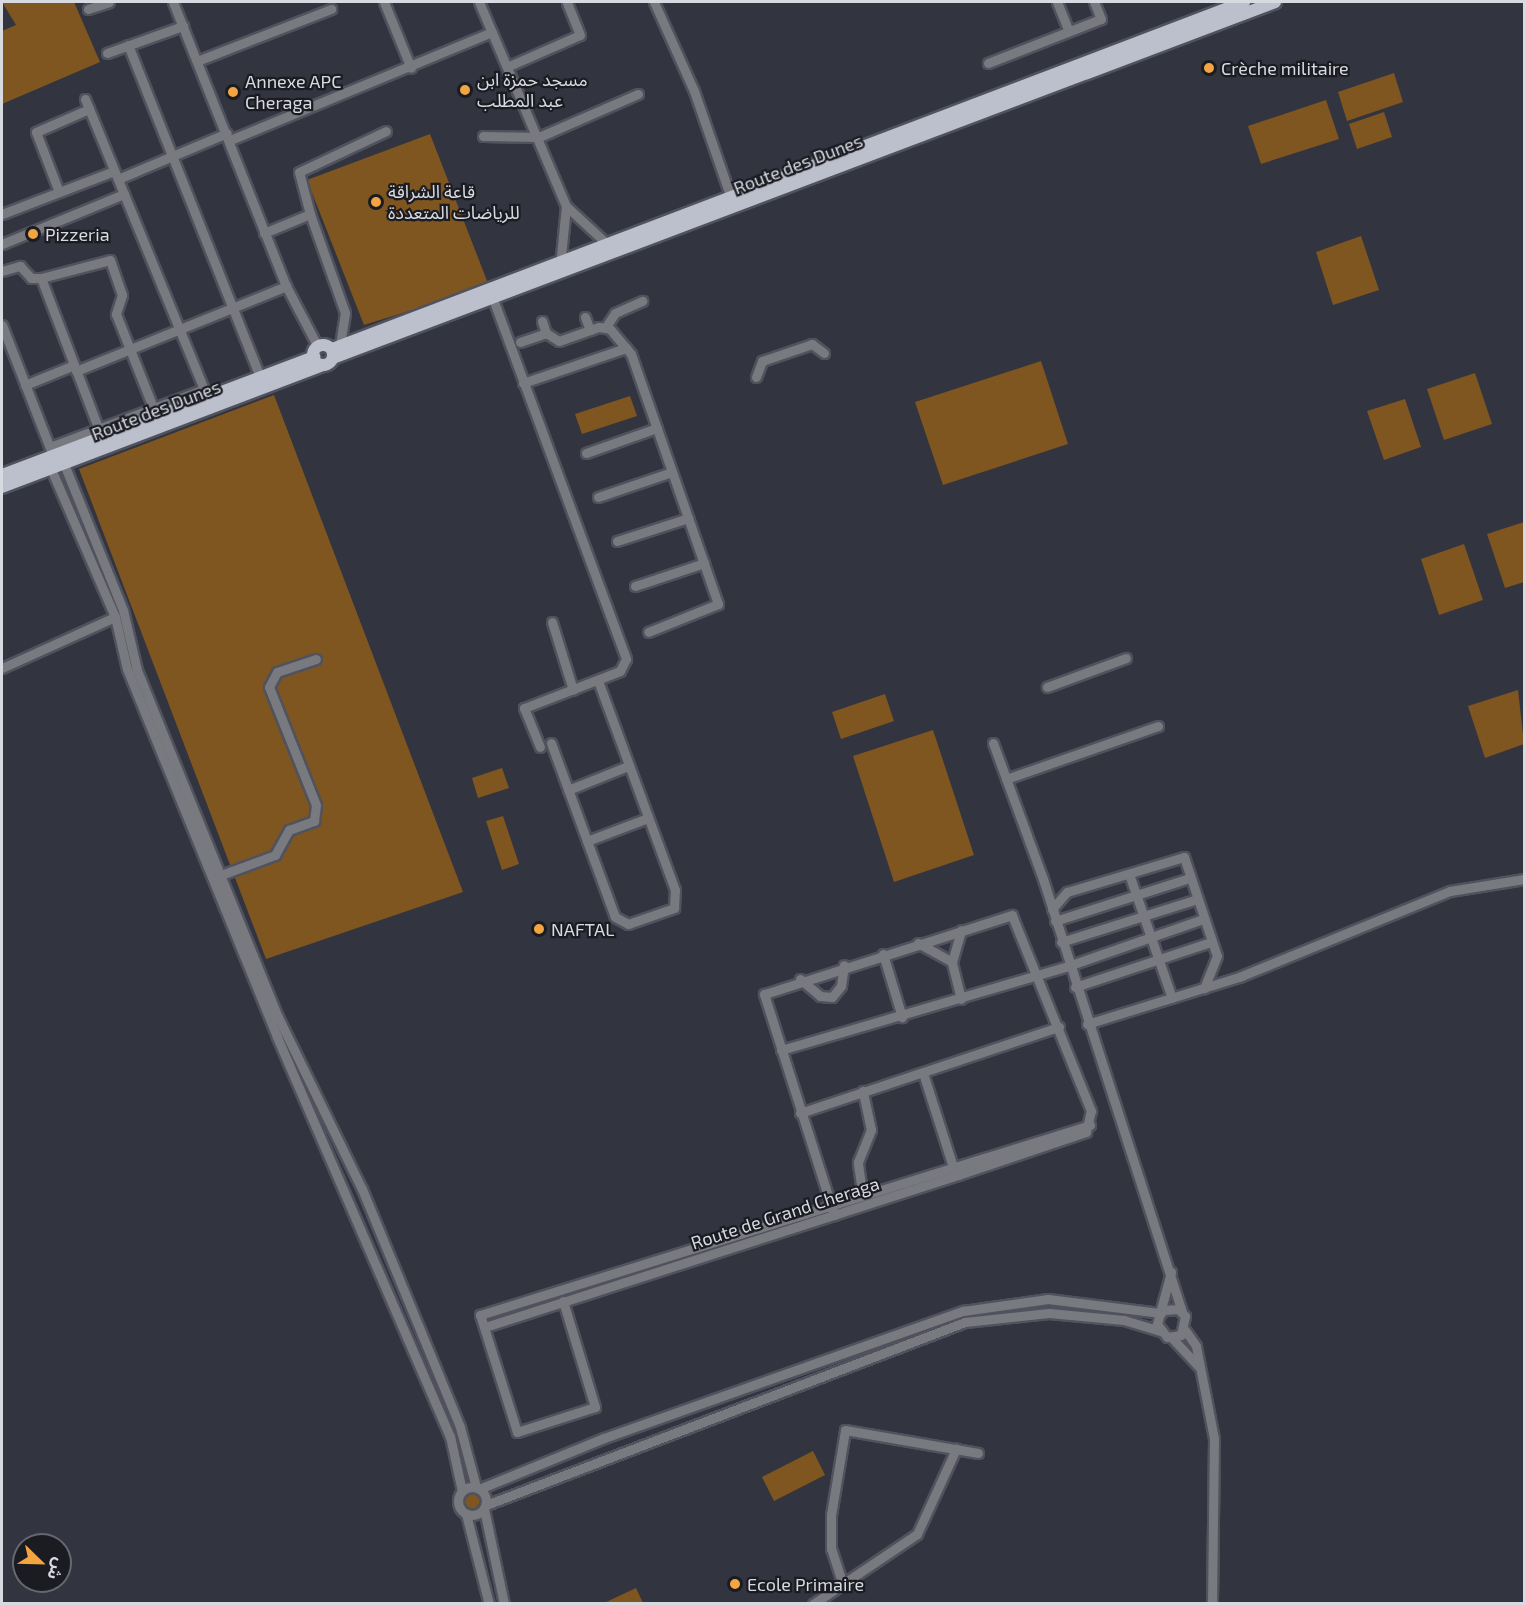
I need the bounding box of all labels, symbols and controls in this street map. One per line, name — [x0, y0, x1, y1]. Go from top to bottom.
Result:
place label: Crèche militaire — [1221, 57, 1349, 79]
marker: Crèche militaire — [1202, 61, 1216, 75]
place label: مسجد حمزة ابن عبد المطلب — [477, 69, 588, 112]
place label: Annexe APC Cheraga — [245, 71, 342, 113]
marker: مسجد حمزة ابن عبد المطلب — [458, 83, 472, 97]
marker: Annexe APC Cheraga — [226, 85, 240, 99]
street label: Route des Dunes — [730, 129, 866, 199]
place label: قاعة الشراقة للرياضات المتعددة — [388, 181, 520, 224]
marker: قاعة الشراقة للرياضات المتعددة — [369, 195, 383, 209]
place label: Pizzeria — [45, 223, 110, 245]
marker: Pizzeria — [26, 227, 40, 241]
street label: Route des Dunes — [88, 375, 224, 445]
place label: NAFTAL — [551, 918, 614, 940]
marker: NAFTAL — [532, 922, 546, 936]
street label: Route de Grand Cheraga — [688, 1172, 882, 1254]
north arrow — [12, 1533, 72, 1593]
text: ش — [44, 1556, 70, 1583]
place label: Ecole Primaire — [747, 1573, 864, 1595]
marker: Ecole Primaire — [728, 1577, 742, 1591]

